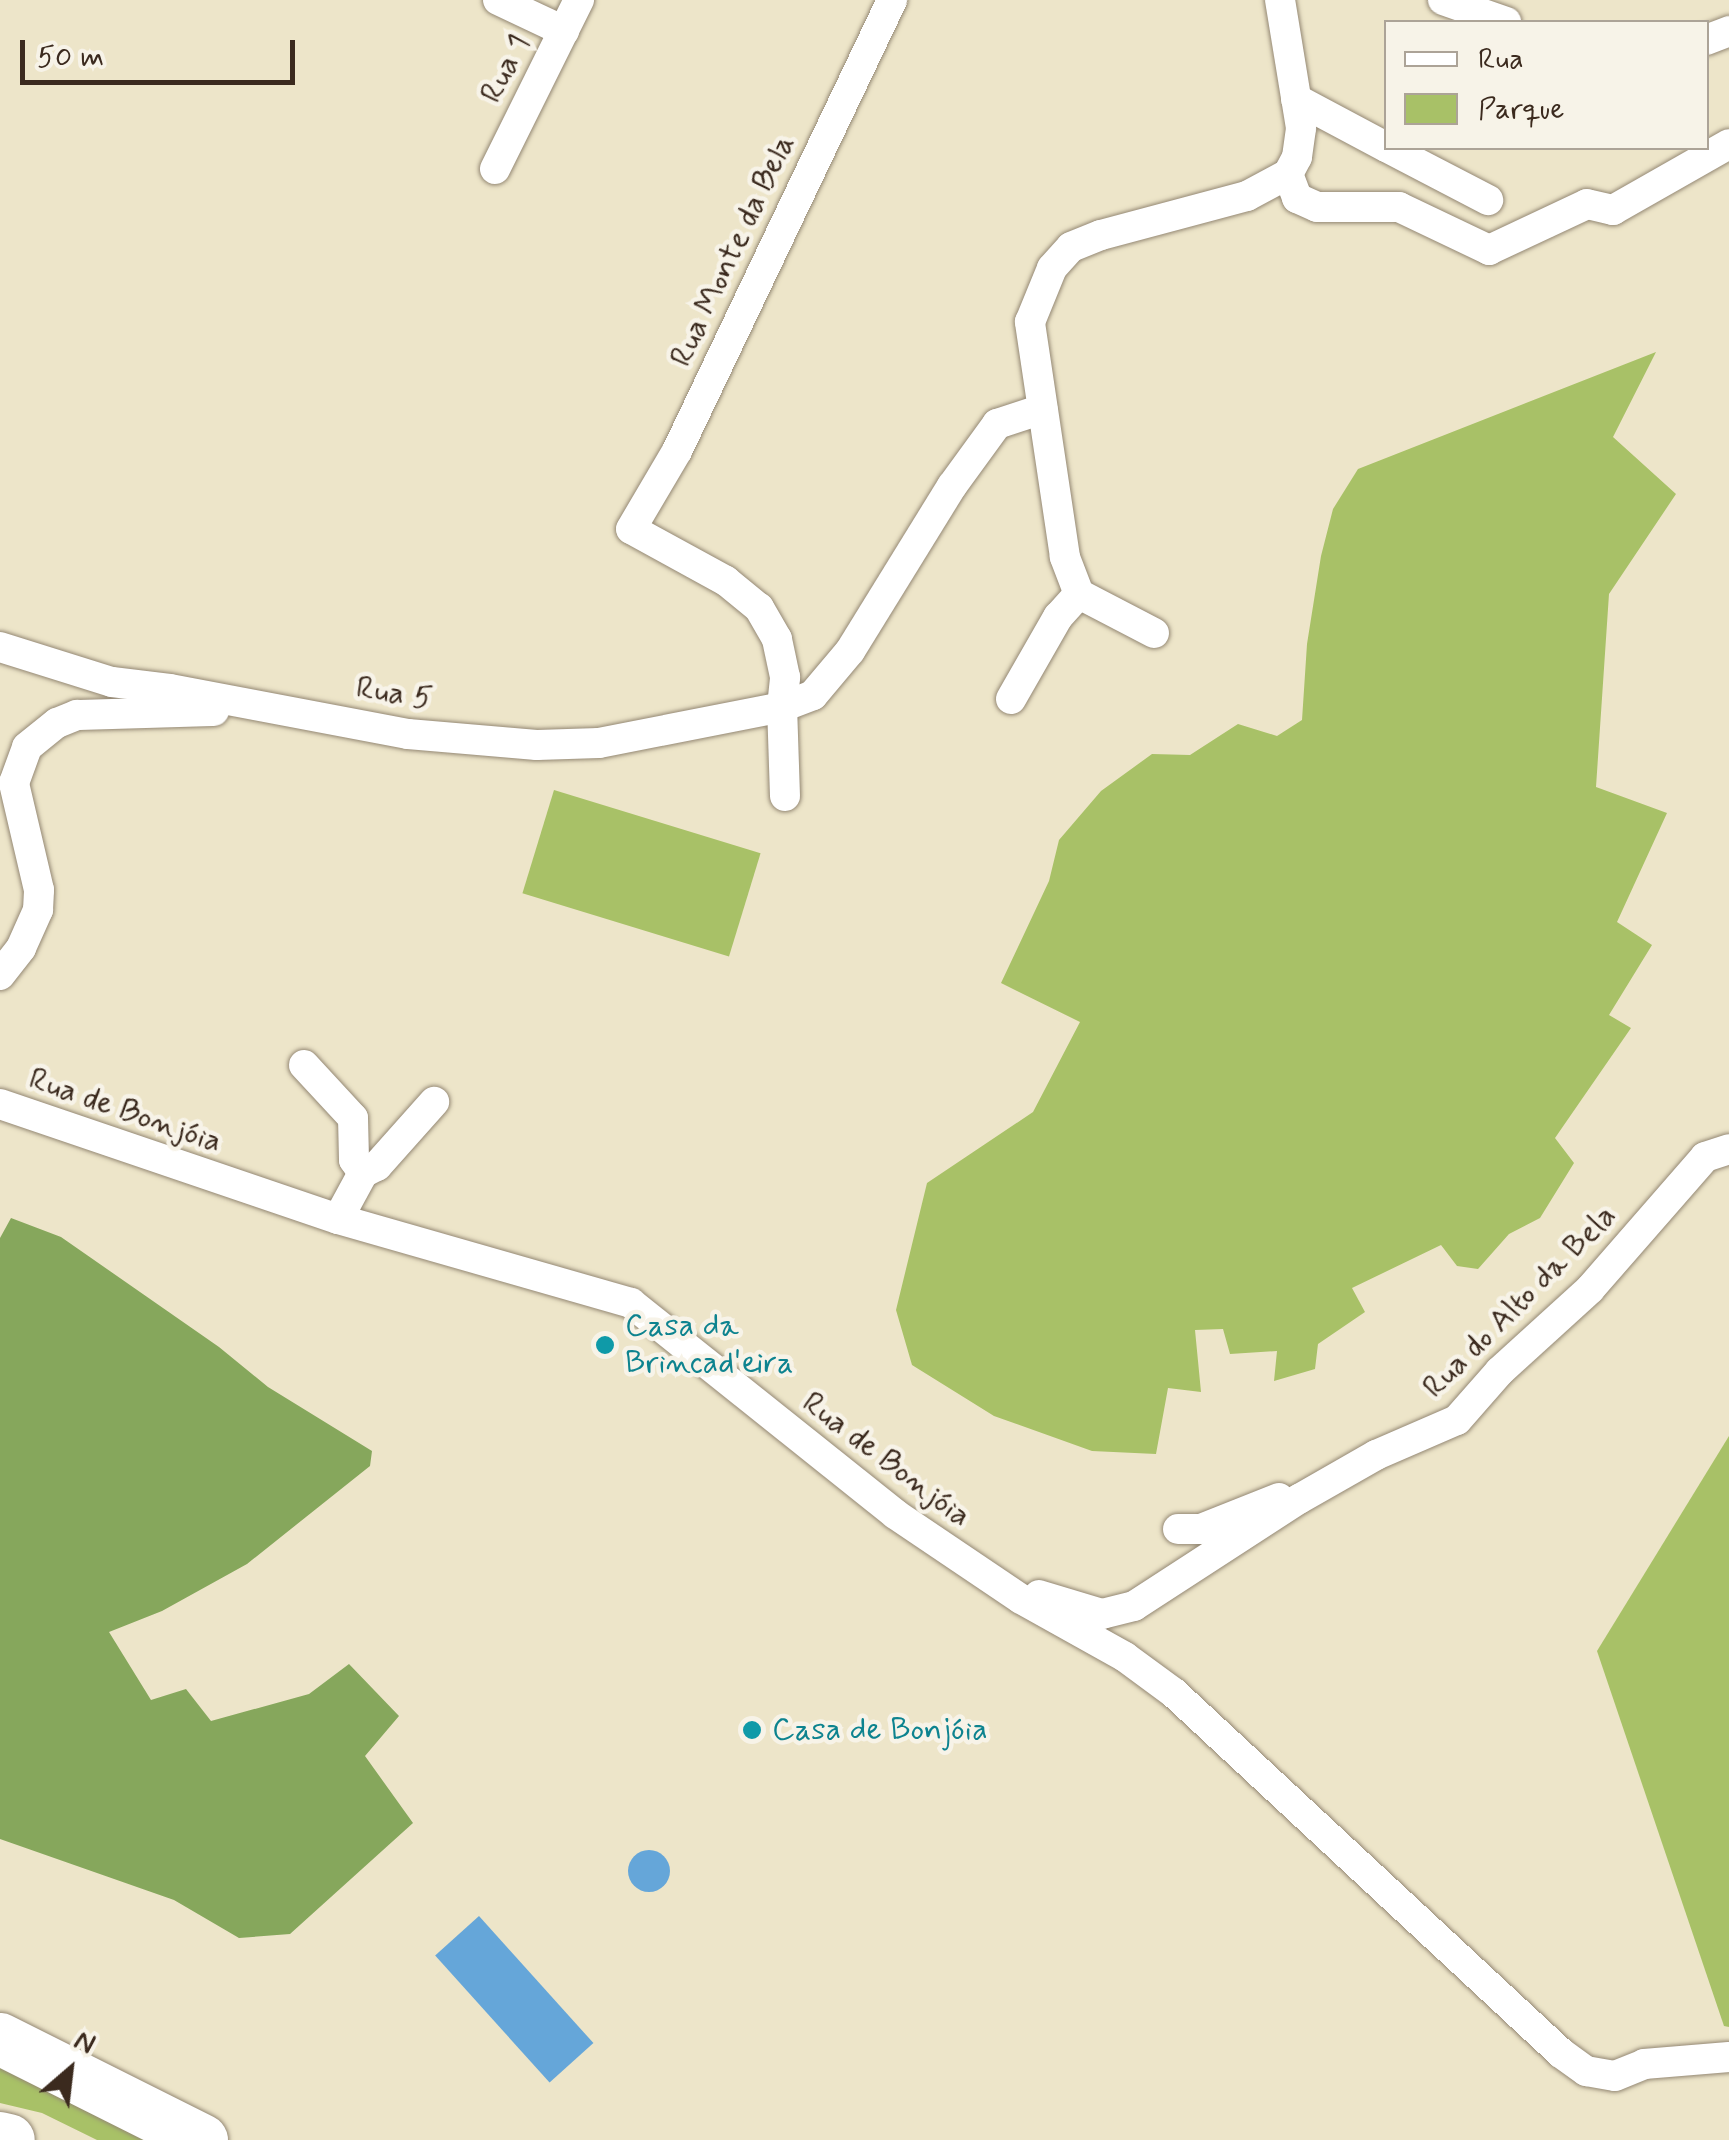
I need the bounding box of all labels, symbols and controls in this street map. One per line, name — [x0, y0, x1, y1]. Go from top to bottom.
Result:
scale bar — [25, 20, 300, 82]
legend — [1384, 20, 1709, 150]
street label: Rua 1 — [473, 28, 539, 110]
text: 50 m — [37, 38, 104, 77]
text: Rua — [1478, 40, 1524, 79]
text: Parque — [1478, 90, 1564, 129]
street label: Rua Monte da Bela — [662, 128, 804, 374]
street label: Rua 5 — [353, 669, 435, 719]
street label: Rua de Bonjóia — [27, 1061, 223, 1161]
street label: Rua do Alto da Bela — [1417, 1199, 1623, 1405]
place label: Casa da Brincad'eira — [625, 1308, 793, 1383]
marker: Casa da Brincad'eira — [594, 1334, 616, 1356]
street label: Rua de Bonjóia — [797, 1386, 975, 1534]
place label: Casa de Bonjóia — [772, 1711, 986, 1749]
marker: Casa de Bonjóia — [741, 1719, 763, 1741]
north arrow — [20, 2020, 120, 2120]
text: N — [67, 2022, 101, 2064]

